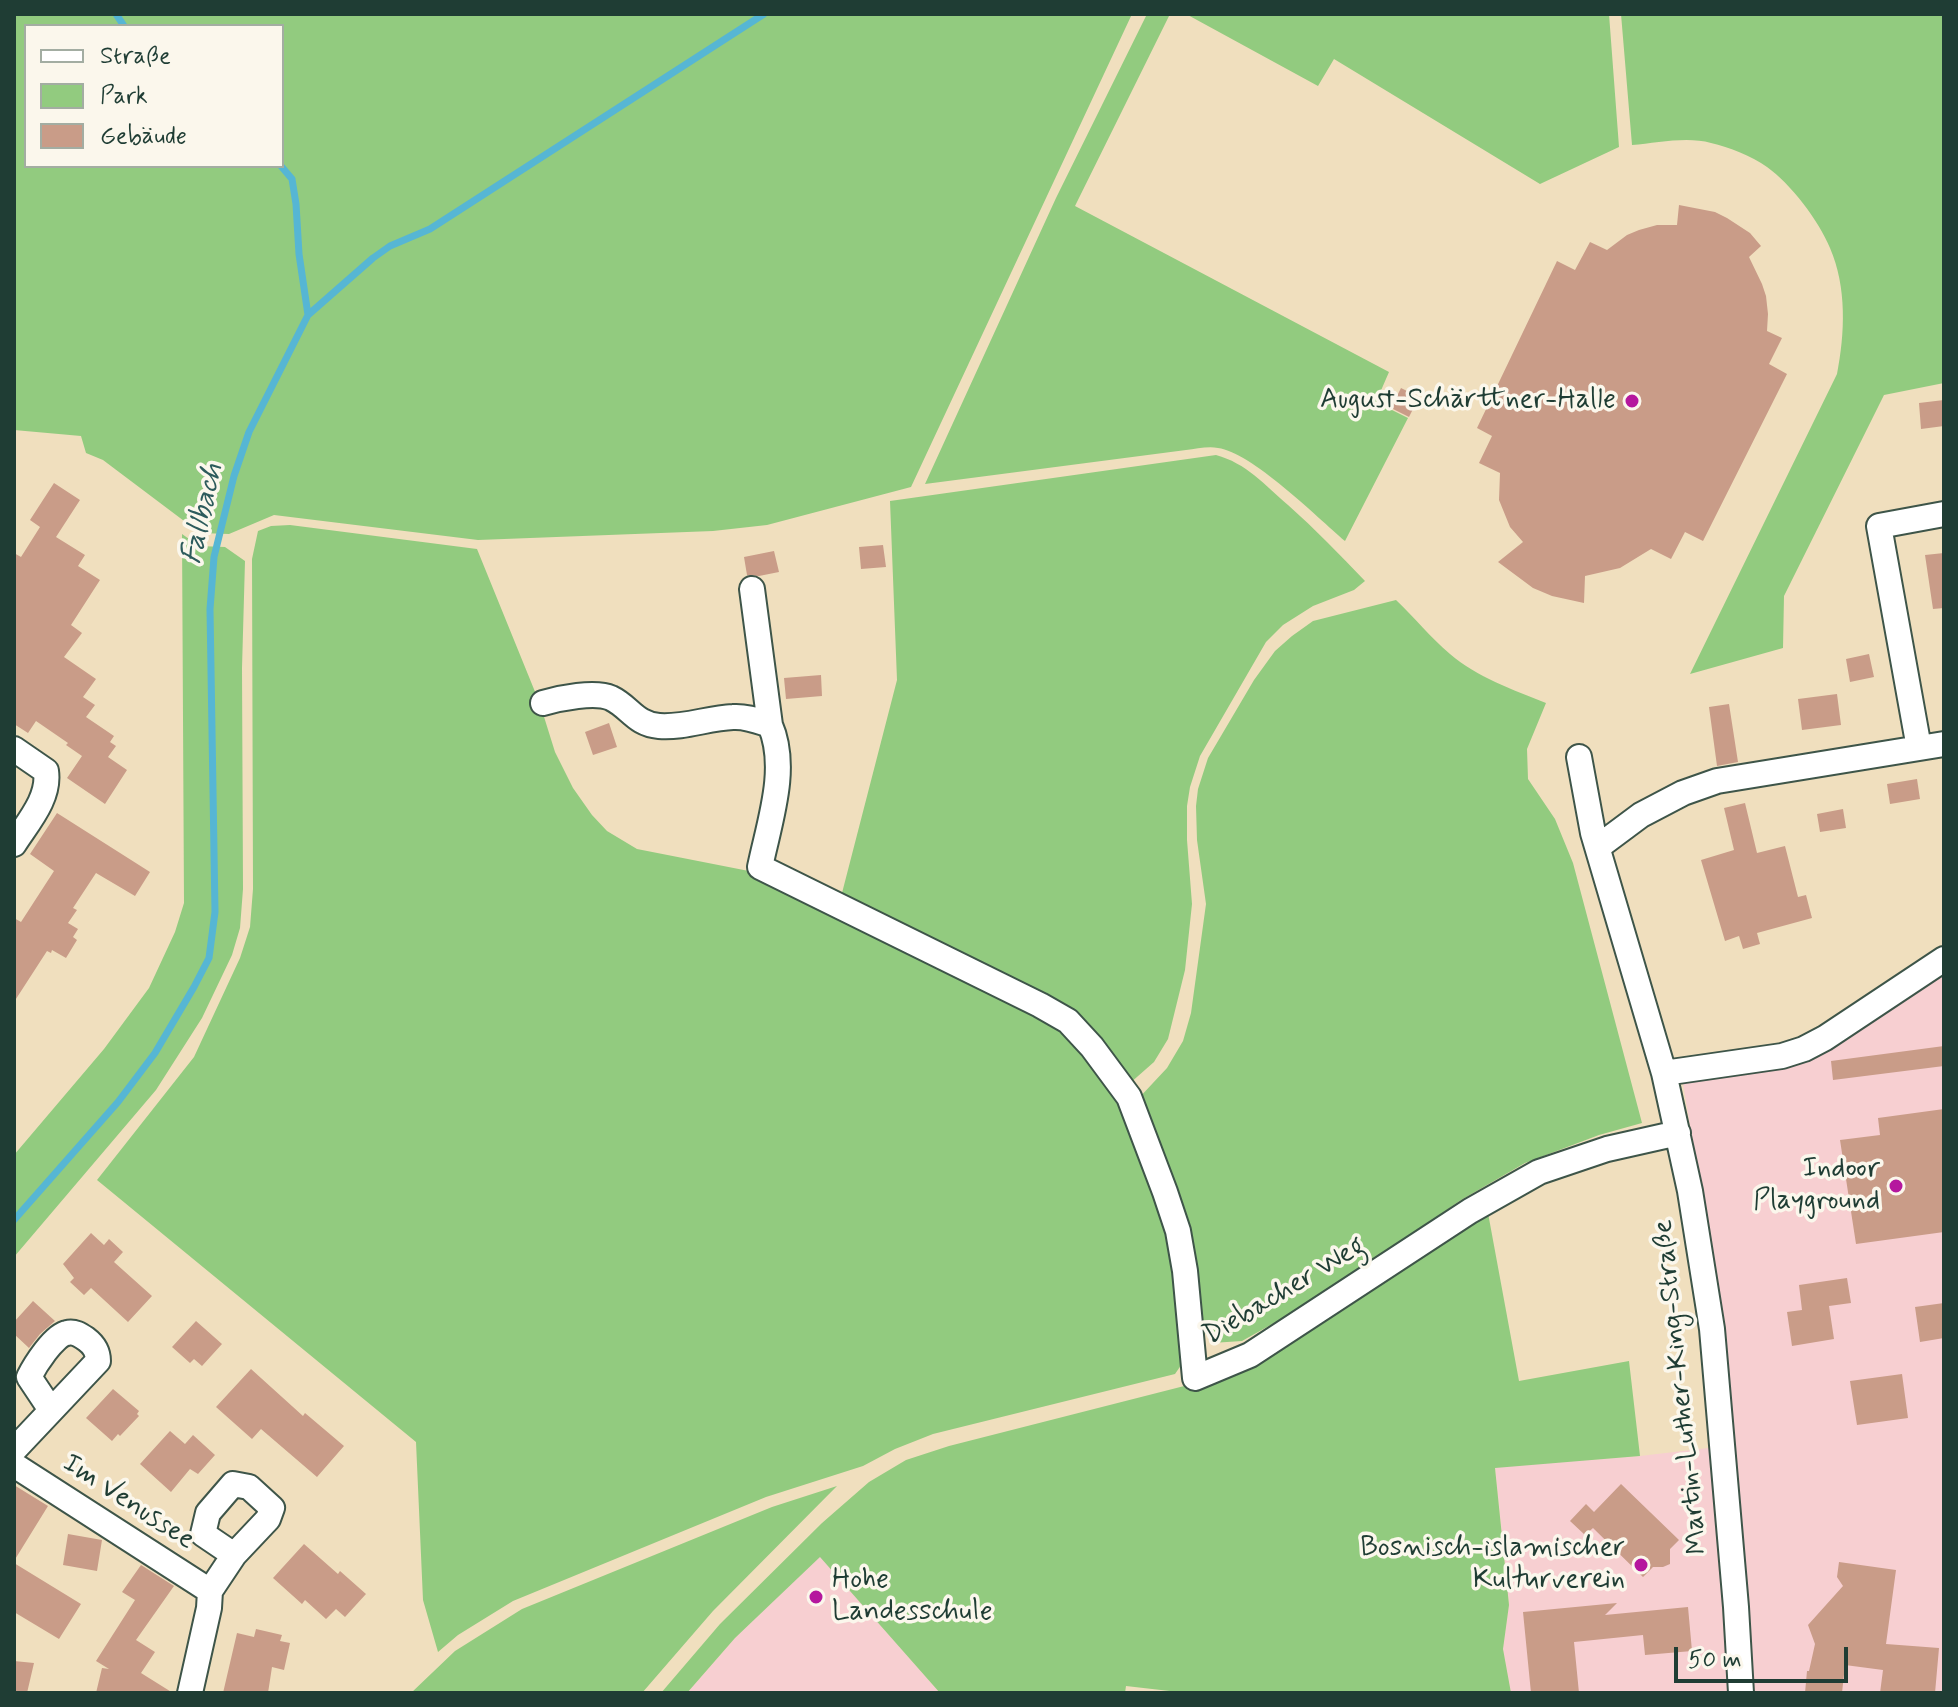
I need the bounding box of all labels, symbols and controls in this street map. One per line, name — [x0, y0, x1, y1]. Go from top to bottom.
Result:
legend — [24, 24, 284, 168]
text: Straße — [100, 41, 171, 72]
text: Park — [100, 81, 148, 112]
text: Gebäude — [100, 121, 187, 152]
place label: August-Schärttner-Halle — [1320, 384, 1616, 418]
marker: August-Schärttner-Halle — [1623, 392, 1641, 410]
water label: Fallbach — [175, 460, 233, 568]
place label: Indoor Playground — [1753, 1153, 1880, 1219]
marker: Indoor Playground — [1887, 1177, 1905, 1195]
street label: Martin-Luther-King-Straße — [1648, 1218, 1716, 1556]
street label: Diebacher Weg — [1198, 1230, 1372, 1354]
street label: Im Venussee — [56, 1448, 200, 1558]
place label: Bosnisch-islamischer Kulturverein — [1360, 1532, 1625, 1598]
marker: Bosnisch-islamischer Kulturverein — [1632, 1556, 1650, 1574]
place label: Hohe Landesschule — [832, 1564, 993, 1630]
marker: Hohe Landesschule — [807, 1588, 825, 1606]
scale bar — [1678, 1631, 1852, 1681]
text: 50 m — [1688, 1645, 1742, 1676]

